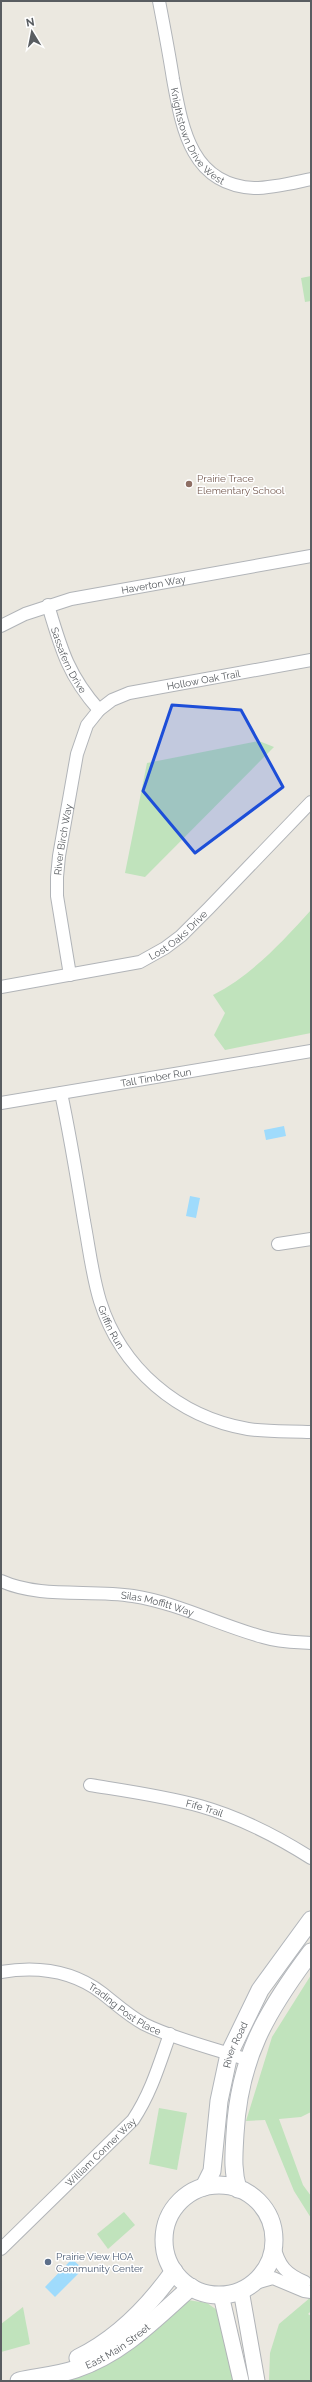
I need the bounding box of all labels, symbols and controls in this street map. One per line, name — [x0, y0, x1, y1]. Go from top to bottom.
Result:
north arrow — [12, 12, 52, 52]
text: N — [25, 16, 36, 30]
street label: Knightstown Drive West — [169, 87, 227, 187]
place label: Prairie Trace Elementary School — [197, 473, 285, 496]
marker: Prairie Trace Elementary School — [184, 479, 194, 489]
street label: Haverton Way — [121, 573, 187, 596]
street label: Sassafern Drive — [49, 626, 89, 695]
street label: Hollow Oak Trail — [166, 668, 241, 692]
street label: River Birch Way — [52, 803, 74, 876]
street label: Lost Oaks Drive — [147, 908, 209, 962]
street label: Tall Timber Run — [120, 1066, 192, 1089]
street label: Griffin Run — [96, 1304, 126, 1351]
street label: Silas Moffitt Way — [120, 1589, 196, 1619]
street label: Fife Trail — [185, 1798, 225, 1819]
street label: Trading Post Place — [86, 1980, 163, 2037]
street label: River Road — [221, 2020, 250, 2069]
street label: William Conner Way — [63, 2115, 139, 2189]
place label: Prairie View HOA Community Center — [56, 2251, 144, 2274]
marker: Prairie View HOA Community Center — [43, 2257, 53, 2267]
street label: East Main Street — [84, 2321, 153, 2371]

